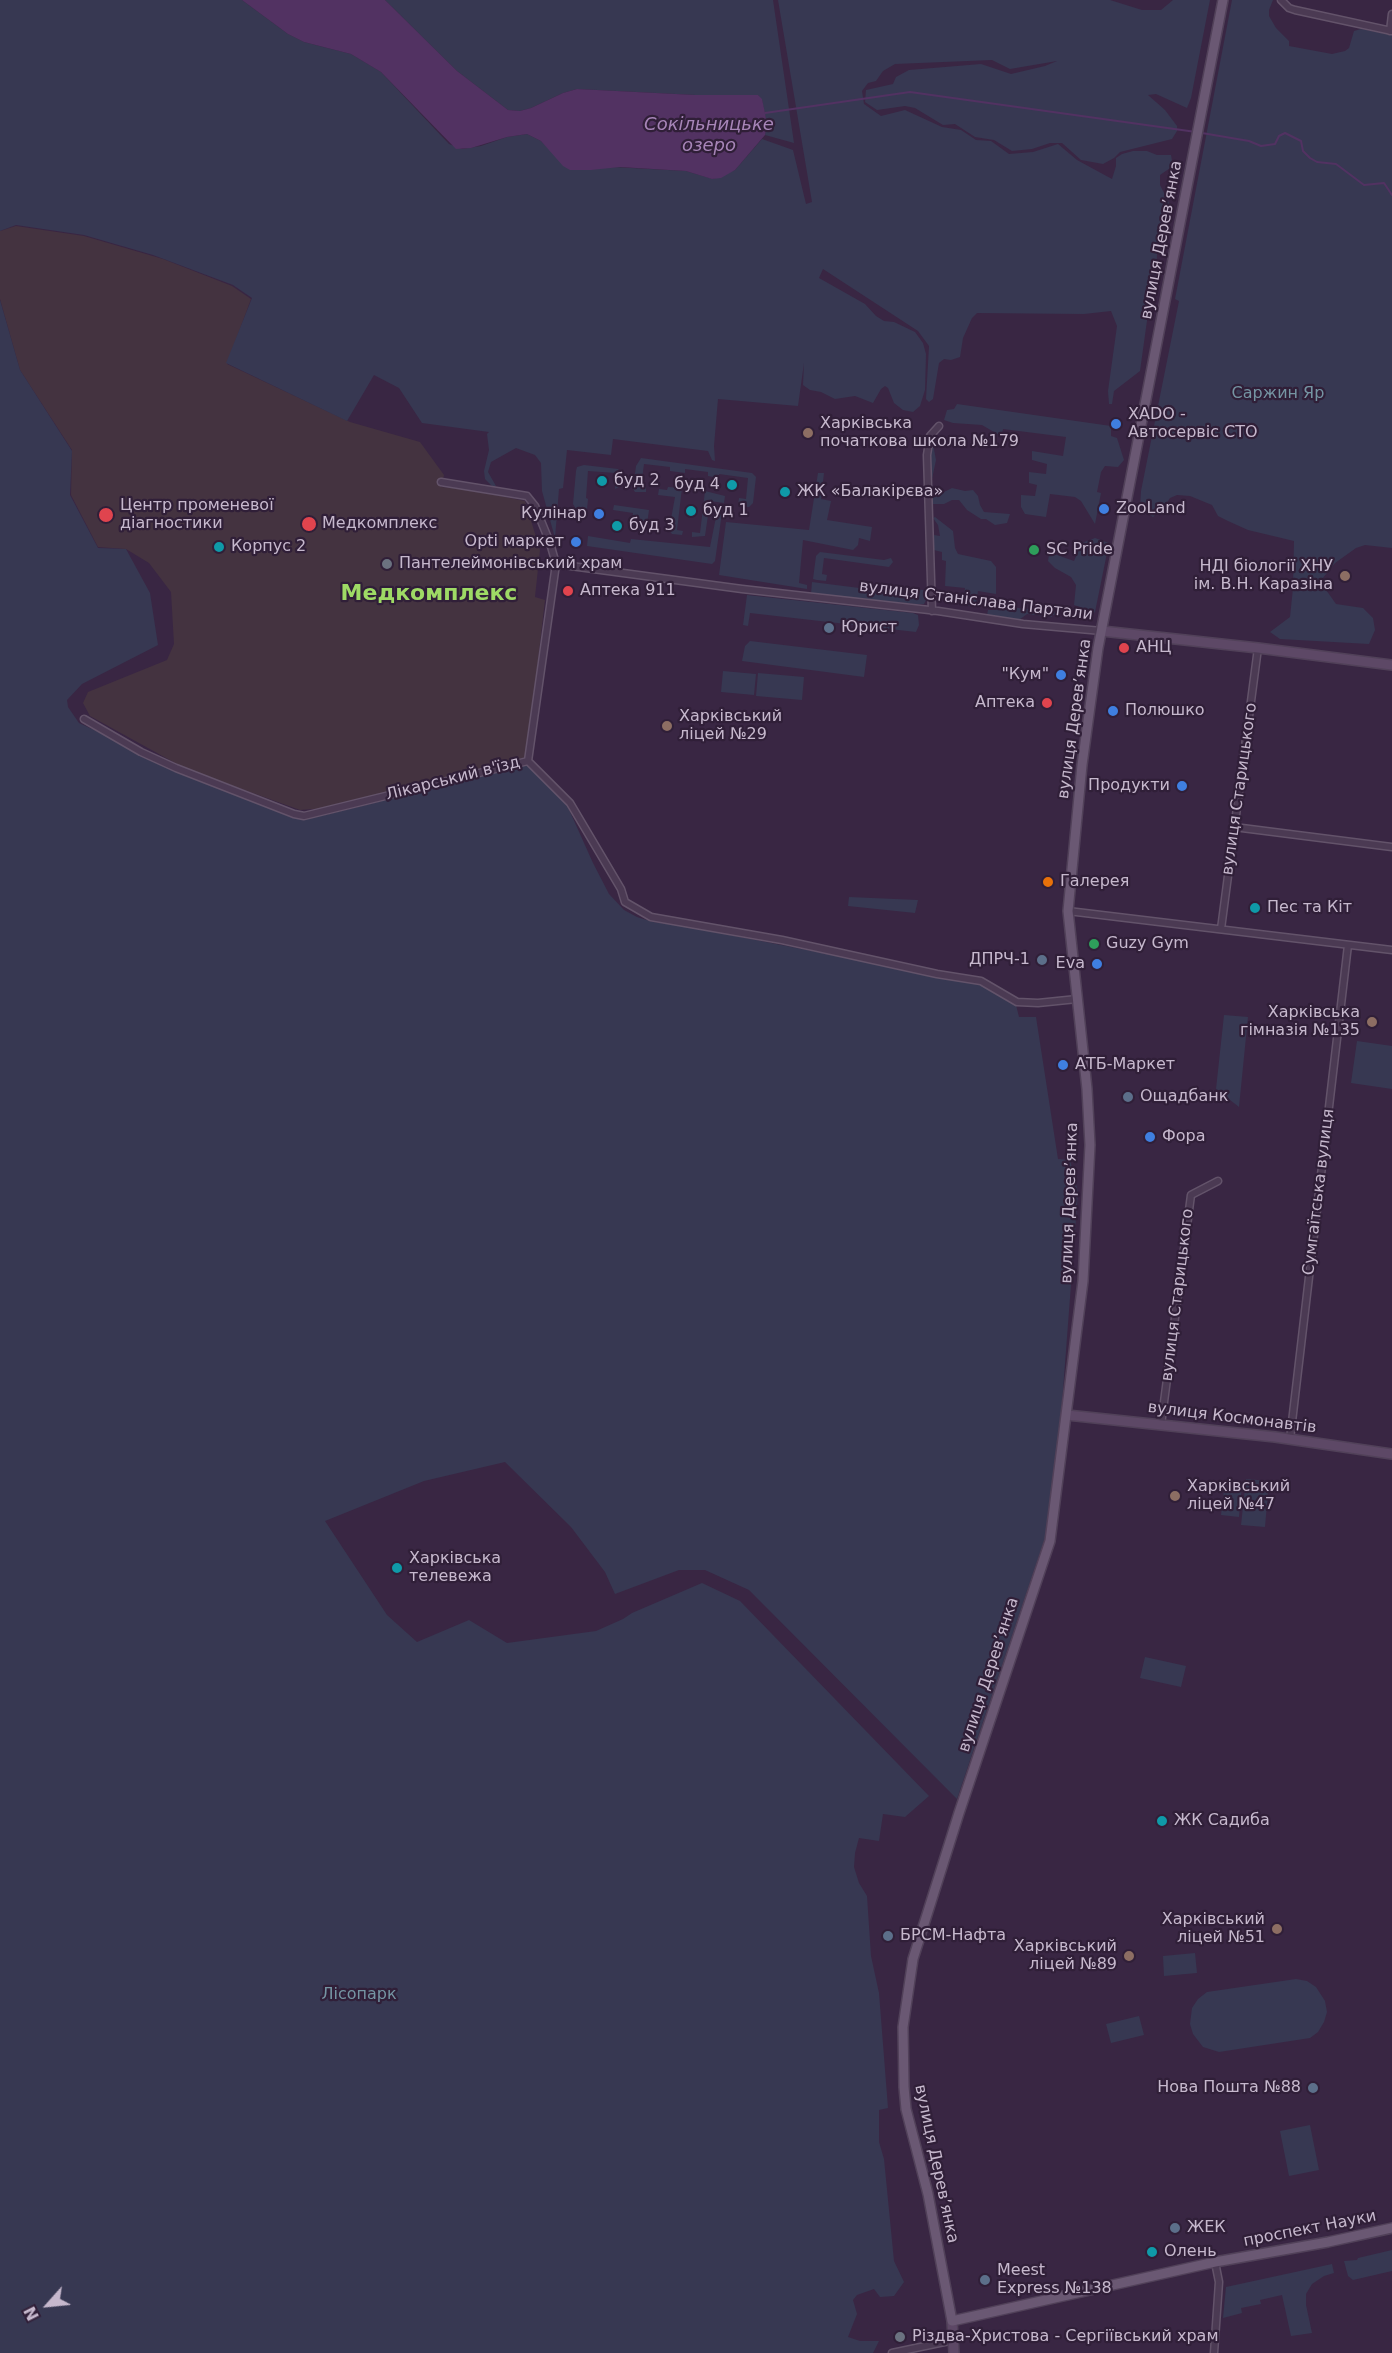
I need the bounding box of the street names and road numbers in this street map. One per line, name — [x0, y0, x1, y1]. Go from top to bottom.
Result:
street label: вулиця Дерев’янка — [1137, 159, 1187, 321]
street label: вулиця Станіслава Партали — [858, 577, 1094, 625]
street label: вулиця Дерев’янка — [1054, 638, 1096, 800]
street label: вулиця Старицького — [1218, 702, 1262, 876]
street label: Лікарський в'їзд — [384, 753, 522, 805]
street label: Сумгаїтська вулиця — [1299, 1108, 1339, 1276]
street label: вулиця Дерев’янка — [1058, 1122, 1082, 1284]
street label: вулиця Старицького — [1158, 1208, 1198, 1382]
street label: вулиця Космонавтів — [1147, 1398, 1317, 1438]
street label: вулиця Дерев’янка — [955, 1595, 1023, 1755]
street label: вулиця Дерев’янка — [910, 2083, 962, 2245]
street label: проспект Науки — [1242, 2207, 1378, 2251]

